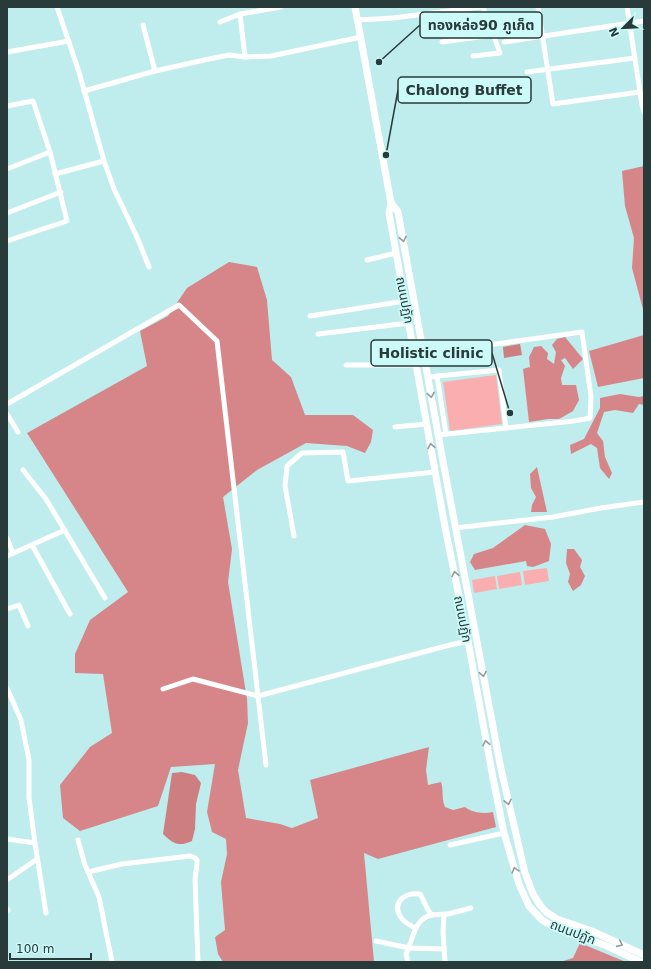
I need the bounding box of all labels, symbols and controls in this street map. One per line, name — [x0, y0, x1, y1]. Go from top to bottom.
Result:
north arrow — [603, 8, 643, 48]
callout: ทองหล่อ90 ภูเก็ต — [420, 12, 542, 38]
text: ทองหล่อ90 ภูเก็ต — [428, 17, 534, 35]
text: N — [607, 25, 622, 39]
callout: Chalong Buffet — [398, 77, 531, 103]
text: Chalong Buffet — [405, 82, 523, 98]
one-way arrow — [399, 236, 407, 242]
street label: ถนนปฏัก — [393, 275, 417, 325]
callout: Holistic clinic — [371, 340, 492, 366]
text: Holistic clinic — [379, 345, 483, 361]
one-way arrow — [426, 392, 435, 398]
one-way arrow — [427, 443, 435, 449]
one-way arrow — [451, 571, 459, 577]
street label: ถนนปฏัก — [451, 594, 475, 644]
one-way arrow — [478, 671, 487, 677]
one-way arrow — [483, 740, 491, 746]
one-way arrow — [503, 798, 511, 805]
one-way arrow — [511, 866, 520, 873]
street label: ถนนปฏัก — [548, 917, 598, 947]
scale bar — [10, 935, 91, 961]
one-way arrow — [616, 939, 624, 947]
text: 100 m — [16, 942, 54, 956]

